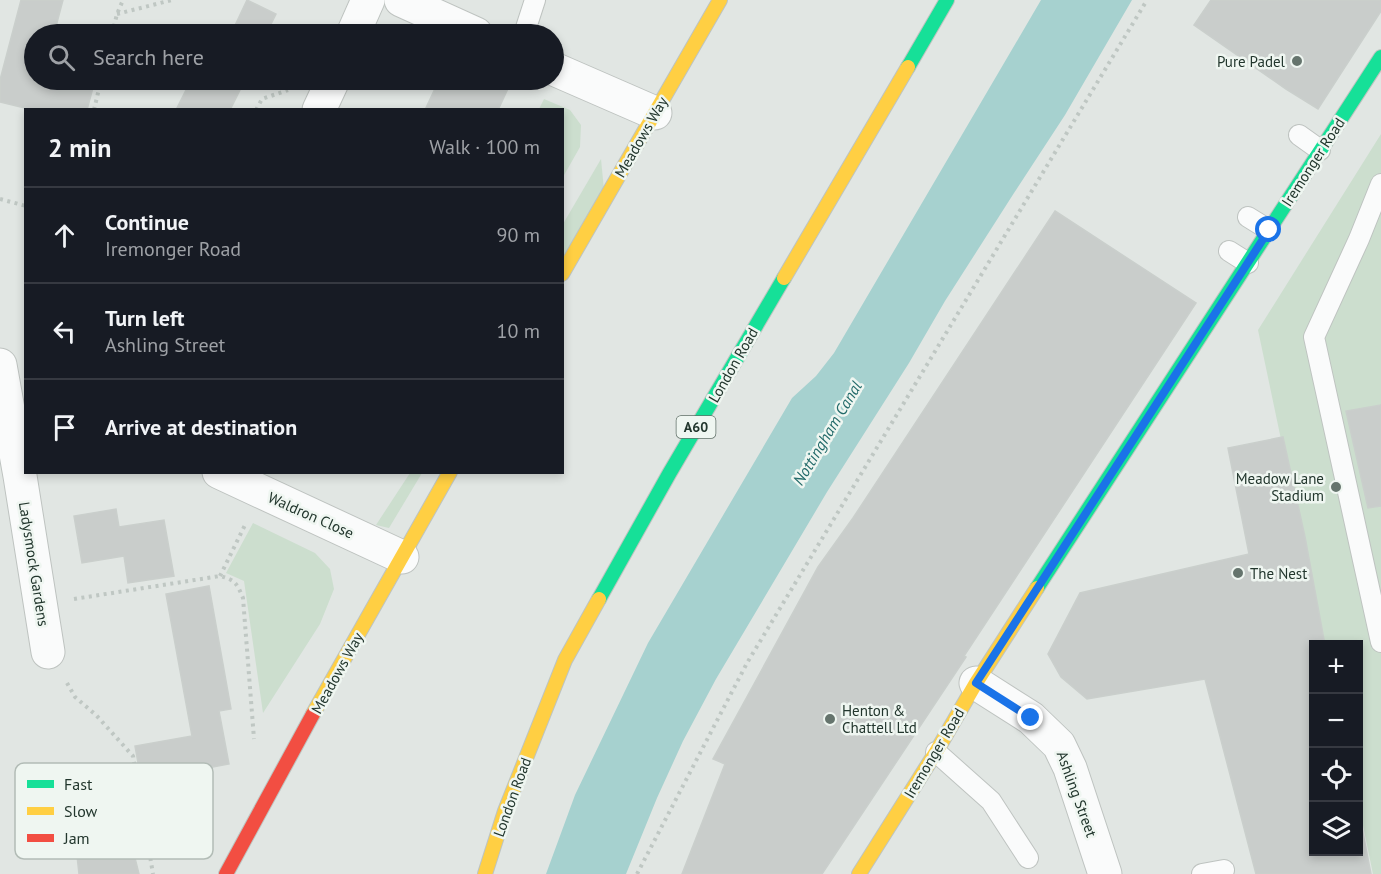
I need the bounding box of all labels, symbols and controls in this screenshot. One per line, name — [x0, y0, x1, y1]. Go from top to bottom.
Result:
search box — [24, 24, 564, 90]
icon: search — [45, 41, 78, 74]
text: Search here — [93, 43, 204, 71]
place label: Pure Padel — [1217, 52, 1286, 71]
marker: Pure Padel — [1290, 54, 1304, 68]
street label: Meadows Way — [610, 93, 672, 181]
street label: Iremonger Road — [1277, 114, 1349, 210]
text: 2 min — [48, 131, 111, 164]
text: Walk · 100 m — [429, 134, 540, 160]
text: Continue — [105, 208, 189, 236]
route start — [1255, 216, 1281, 242]
icon: ahead — [48, 219, 81, 252]
text: 90 m — [497, 222, 540, 248]
text: Iremonger Road — [105, 236, 241, 262]
text: Turn left — [105, 304, 185, 332]
icon: left — [48, 315, 81, 348]
text: 10 m — [497, 318, 540, 344]
street label: London Road — [704, 324, 762, 406]
text: Ashling Street — [105, 332, 225, 358]
water label: Nottingham Canal — [788, 377, 866, 489]
icon: arrive — [48, 411, 81, 444]
text: Arrive at destination — [105, 413, 297, 441]
road number: A60 — [676, 416, 716, 438]
place label: Meadow Lane Stadium — [1236, 469, 1324, 505]
marker: Meadow Lane Stadium — [1329, 480, 1343, 494]
street label: Waldron Close — [265, 488, 357, 542]
street label: Ladysmock Gardens — [15, 500, 53, 628]
place label: The Nest — [1250, 564, 1307, 583]
marker: The Nest — [1231, 566, 1245, 580]
street label: Meadows Way — [307, 629, 367, 717]
map controls — [1309, 640, 1363, 856]
button: + — [1309, 640, 1363, 694]
button: − — [1309, 694, 1363, 748]
place label: Henton & Chattell Ltd — [842, 701, 917, 737]
street label: Iremonger Road — [900, 704, 968, 802]
route end — [1017, 704, 1043, 730]
marker: Henton & Chattell Ltd — [823, 712, 837, 726]
street label: Ashling Street — [1053, 748, 1101, 840]
button: locate — [1309, 748, 1363, 802]
street label: London Road — [489, 755, 535, 839]
legend — [15, 763, 213, 859]
text: Fast — [64, 774, 93, 794]
text: Slow — [64, 801, 98, 821]
button: layers — [1309, 802, 1363, 856]
text: Jam — [63, 828, 90, 848]

